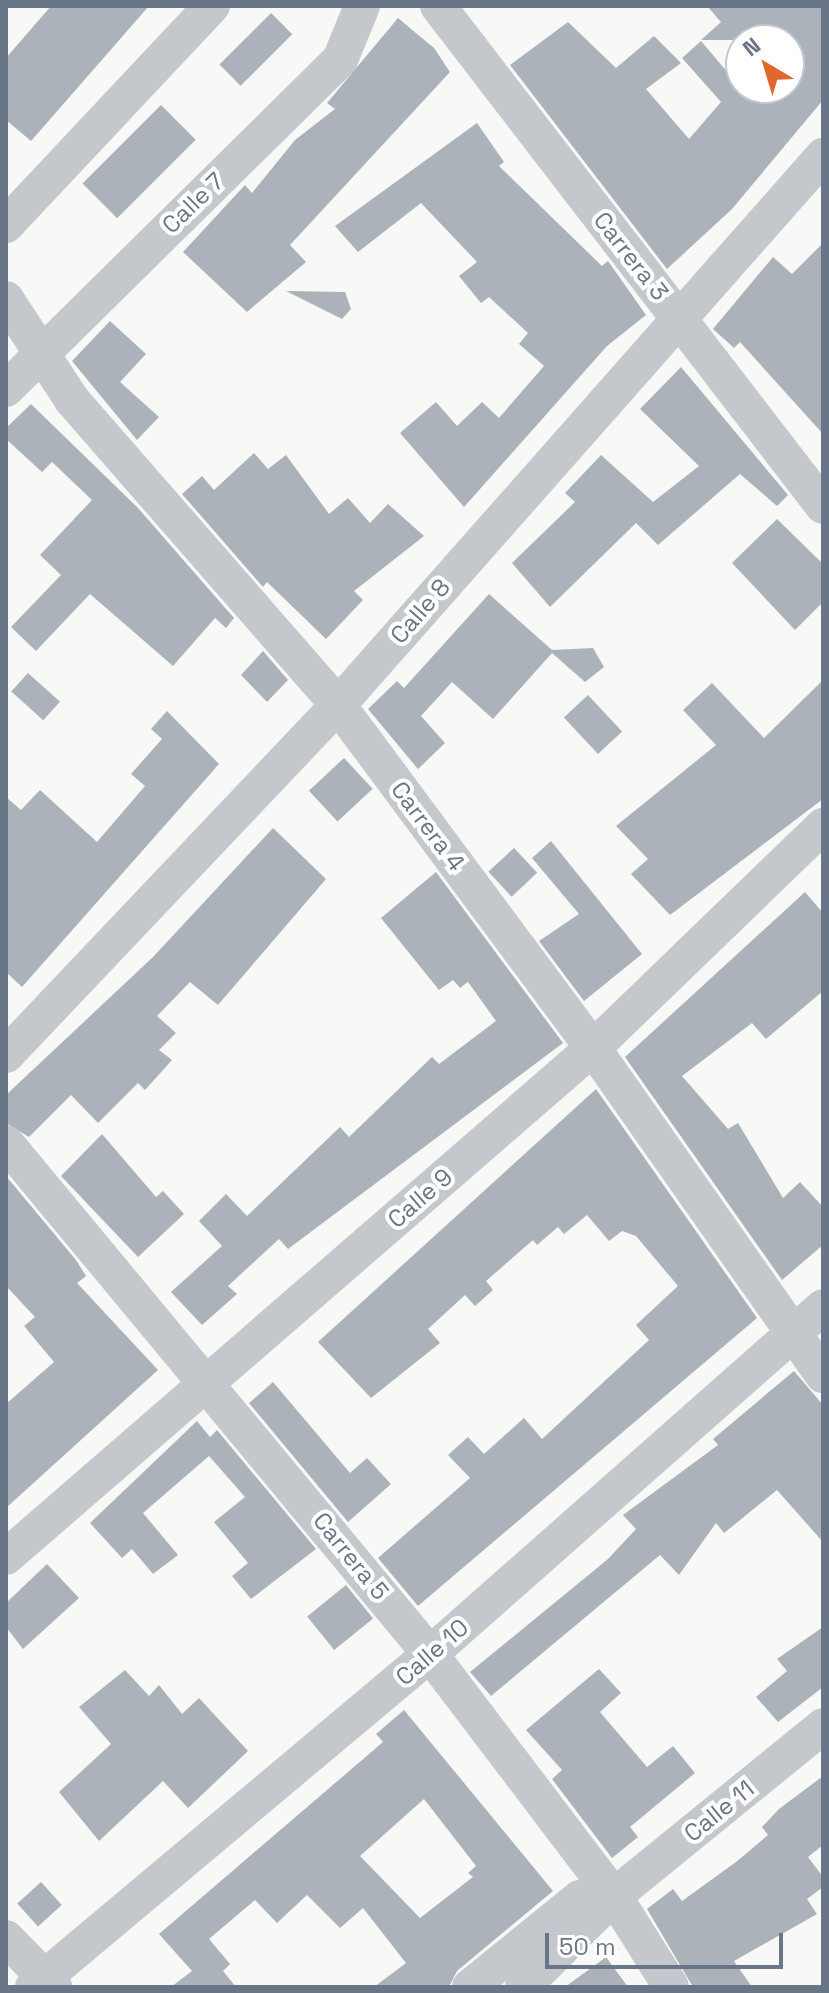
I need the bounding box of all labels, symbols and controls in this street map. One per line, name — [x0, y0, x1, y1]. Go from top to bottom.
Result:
north arrow — [725, 24, 805, 104]
text: N — [737, 31, 766, 62]
street label: Calle 7 — [156, 167, 230, 239]
street label: Carrera 3 — [588, 206, 674, 306]
street label: Calle 8 — [384, 573, 456, 649]
street label: Carrera 4 — [385, 776, 471, 876]
street label: Calle 9 — [382, 1162, 458, 1234]
street label: Carrera 5 — [307, 1507, 395, 1605]
street label: Calle 10 — [390, 1613, 474, 1691]
street label: Calle 11 — [678, 1774, 760, 1848]
scale bar — [549, 1917, 787, 1967]
text: 50 m — [559, 1931, 616, 1962]

